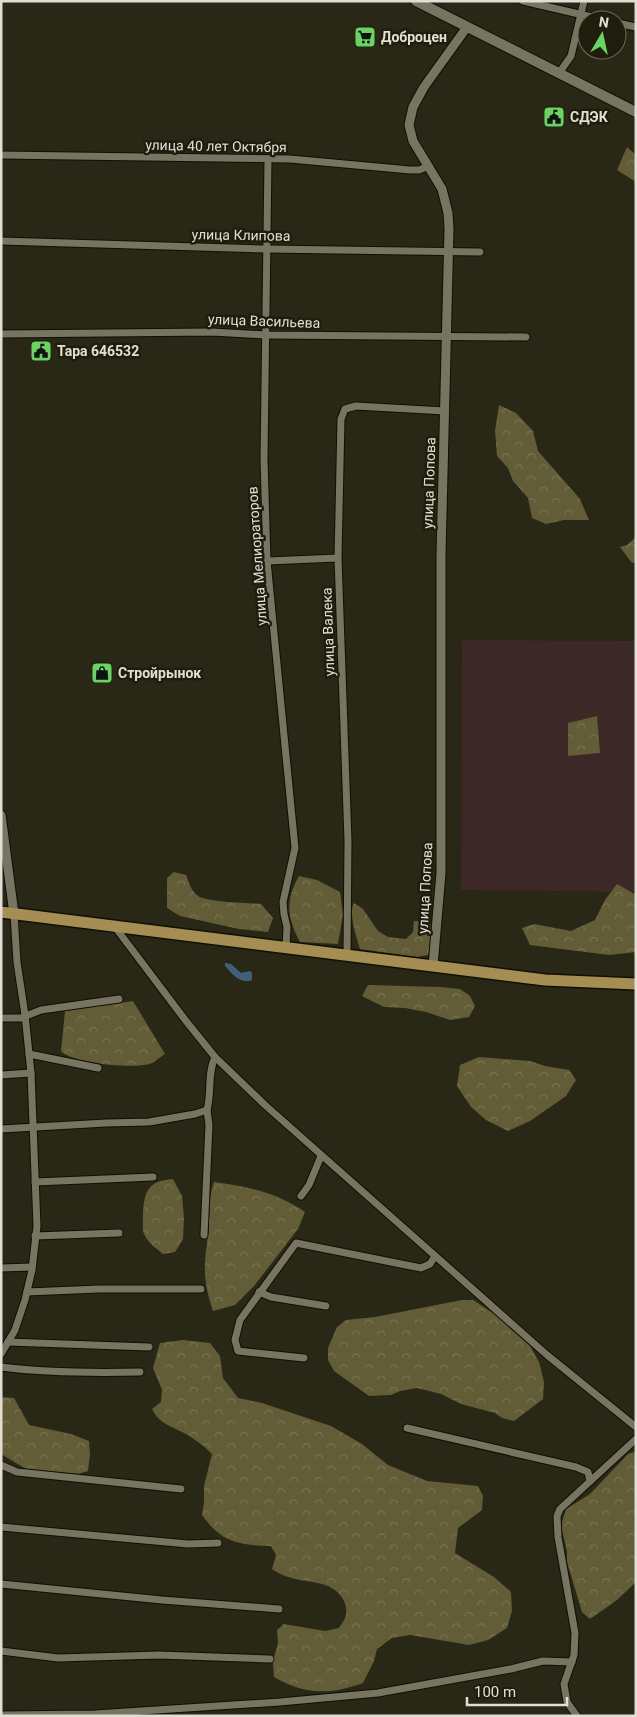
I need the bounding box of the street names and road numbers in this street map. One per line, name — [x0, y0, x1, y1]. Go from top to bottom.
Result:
street label: улица 40 лет Октября — [145, 137, 287, 155]
street label: улица Клипова — [191, 226, 291, 244]
street label: улица Васильева — [208, 311, 320, 331]
street label: улица Попова — [419, 437, 439, 529]
street label: улица Мелиораторов — [244, 486, 270, 626]
street label: улица Валека — [318, 587, 338, 677]
street label: улица Попова — [415, 842, 435, 934]

